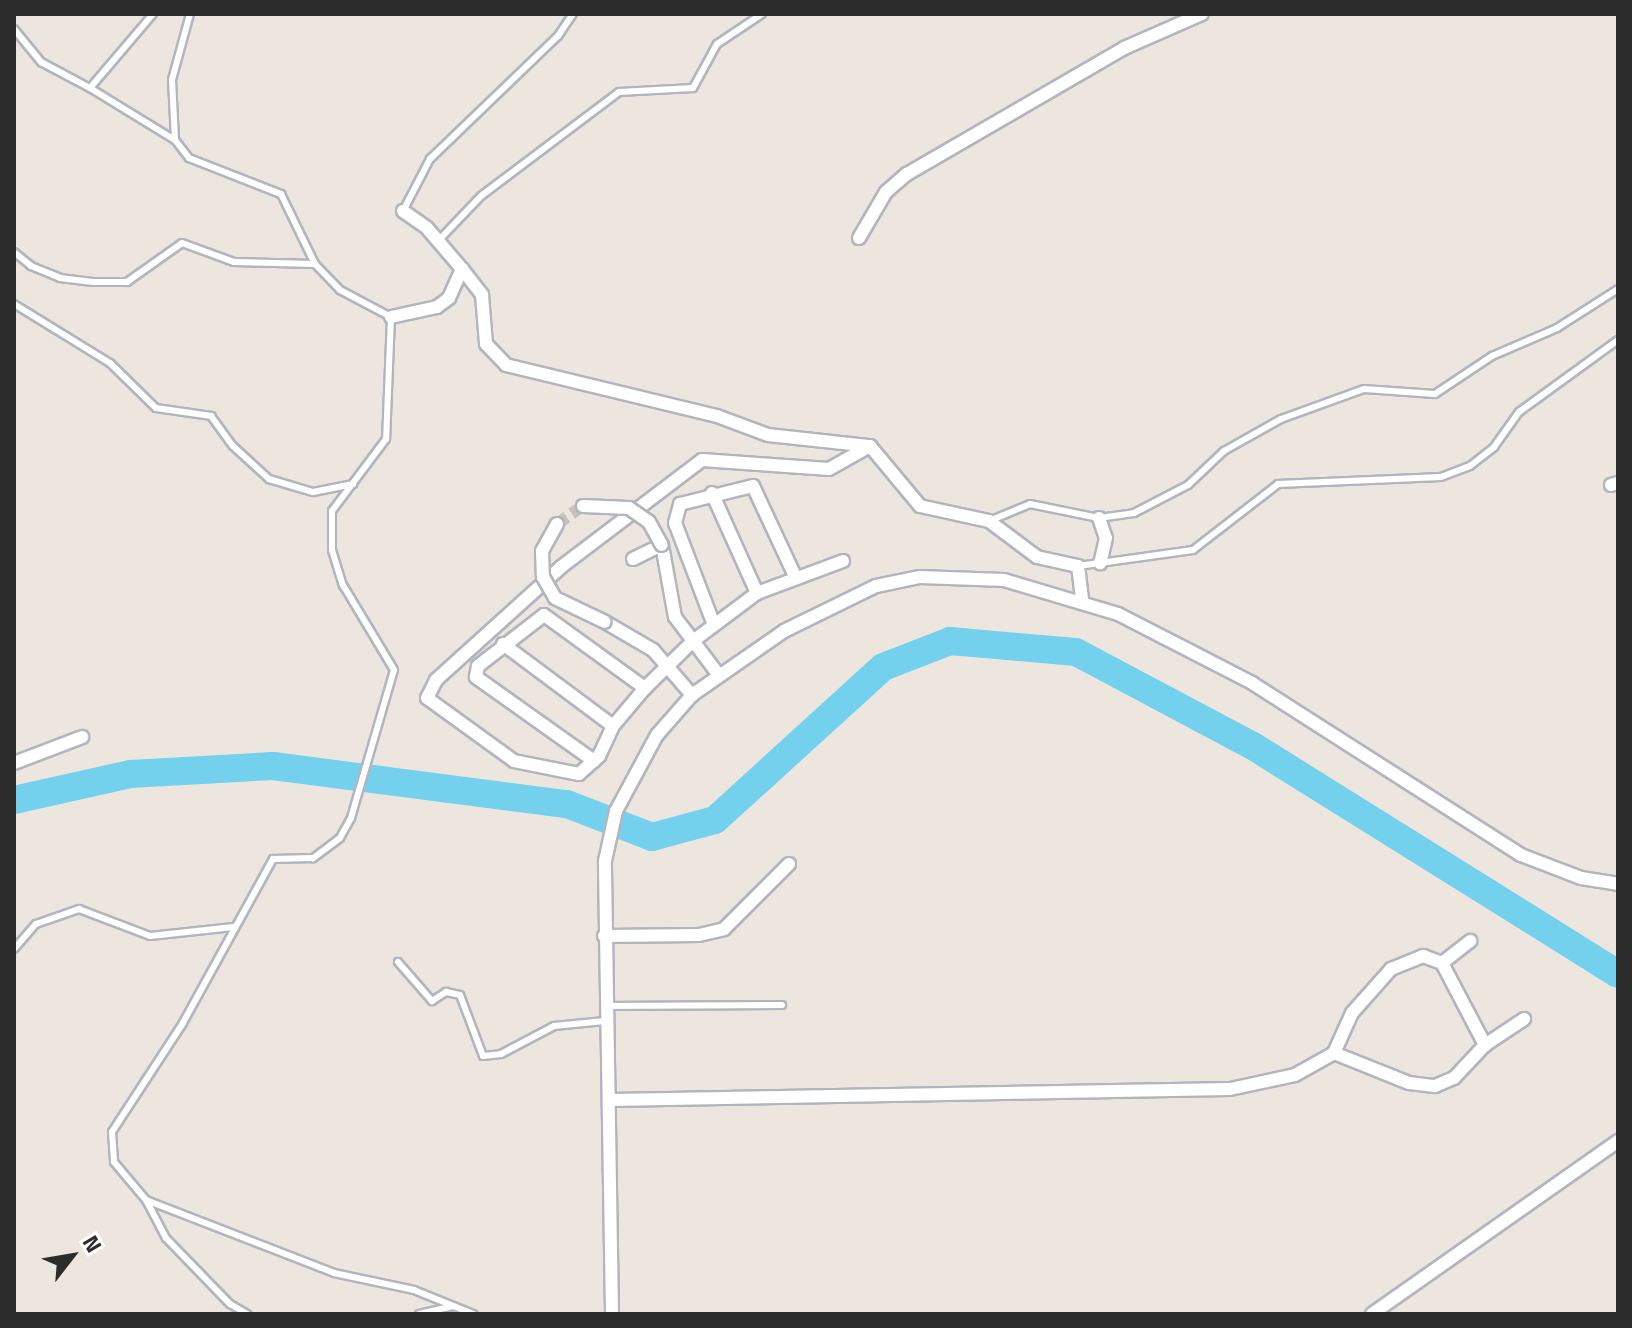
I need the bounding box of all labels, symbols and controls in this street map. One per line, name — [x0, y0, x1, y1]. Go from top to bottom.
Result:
north arrow — [32, 1216, 112, 1296]
text: N — [74, 1228, 111, 1259]

